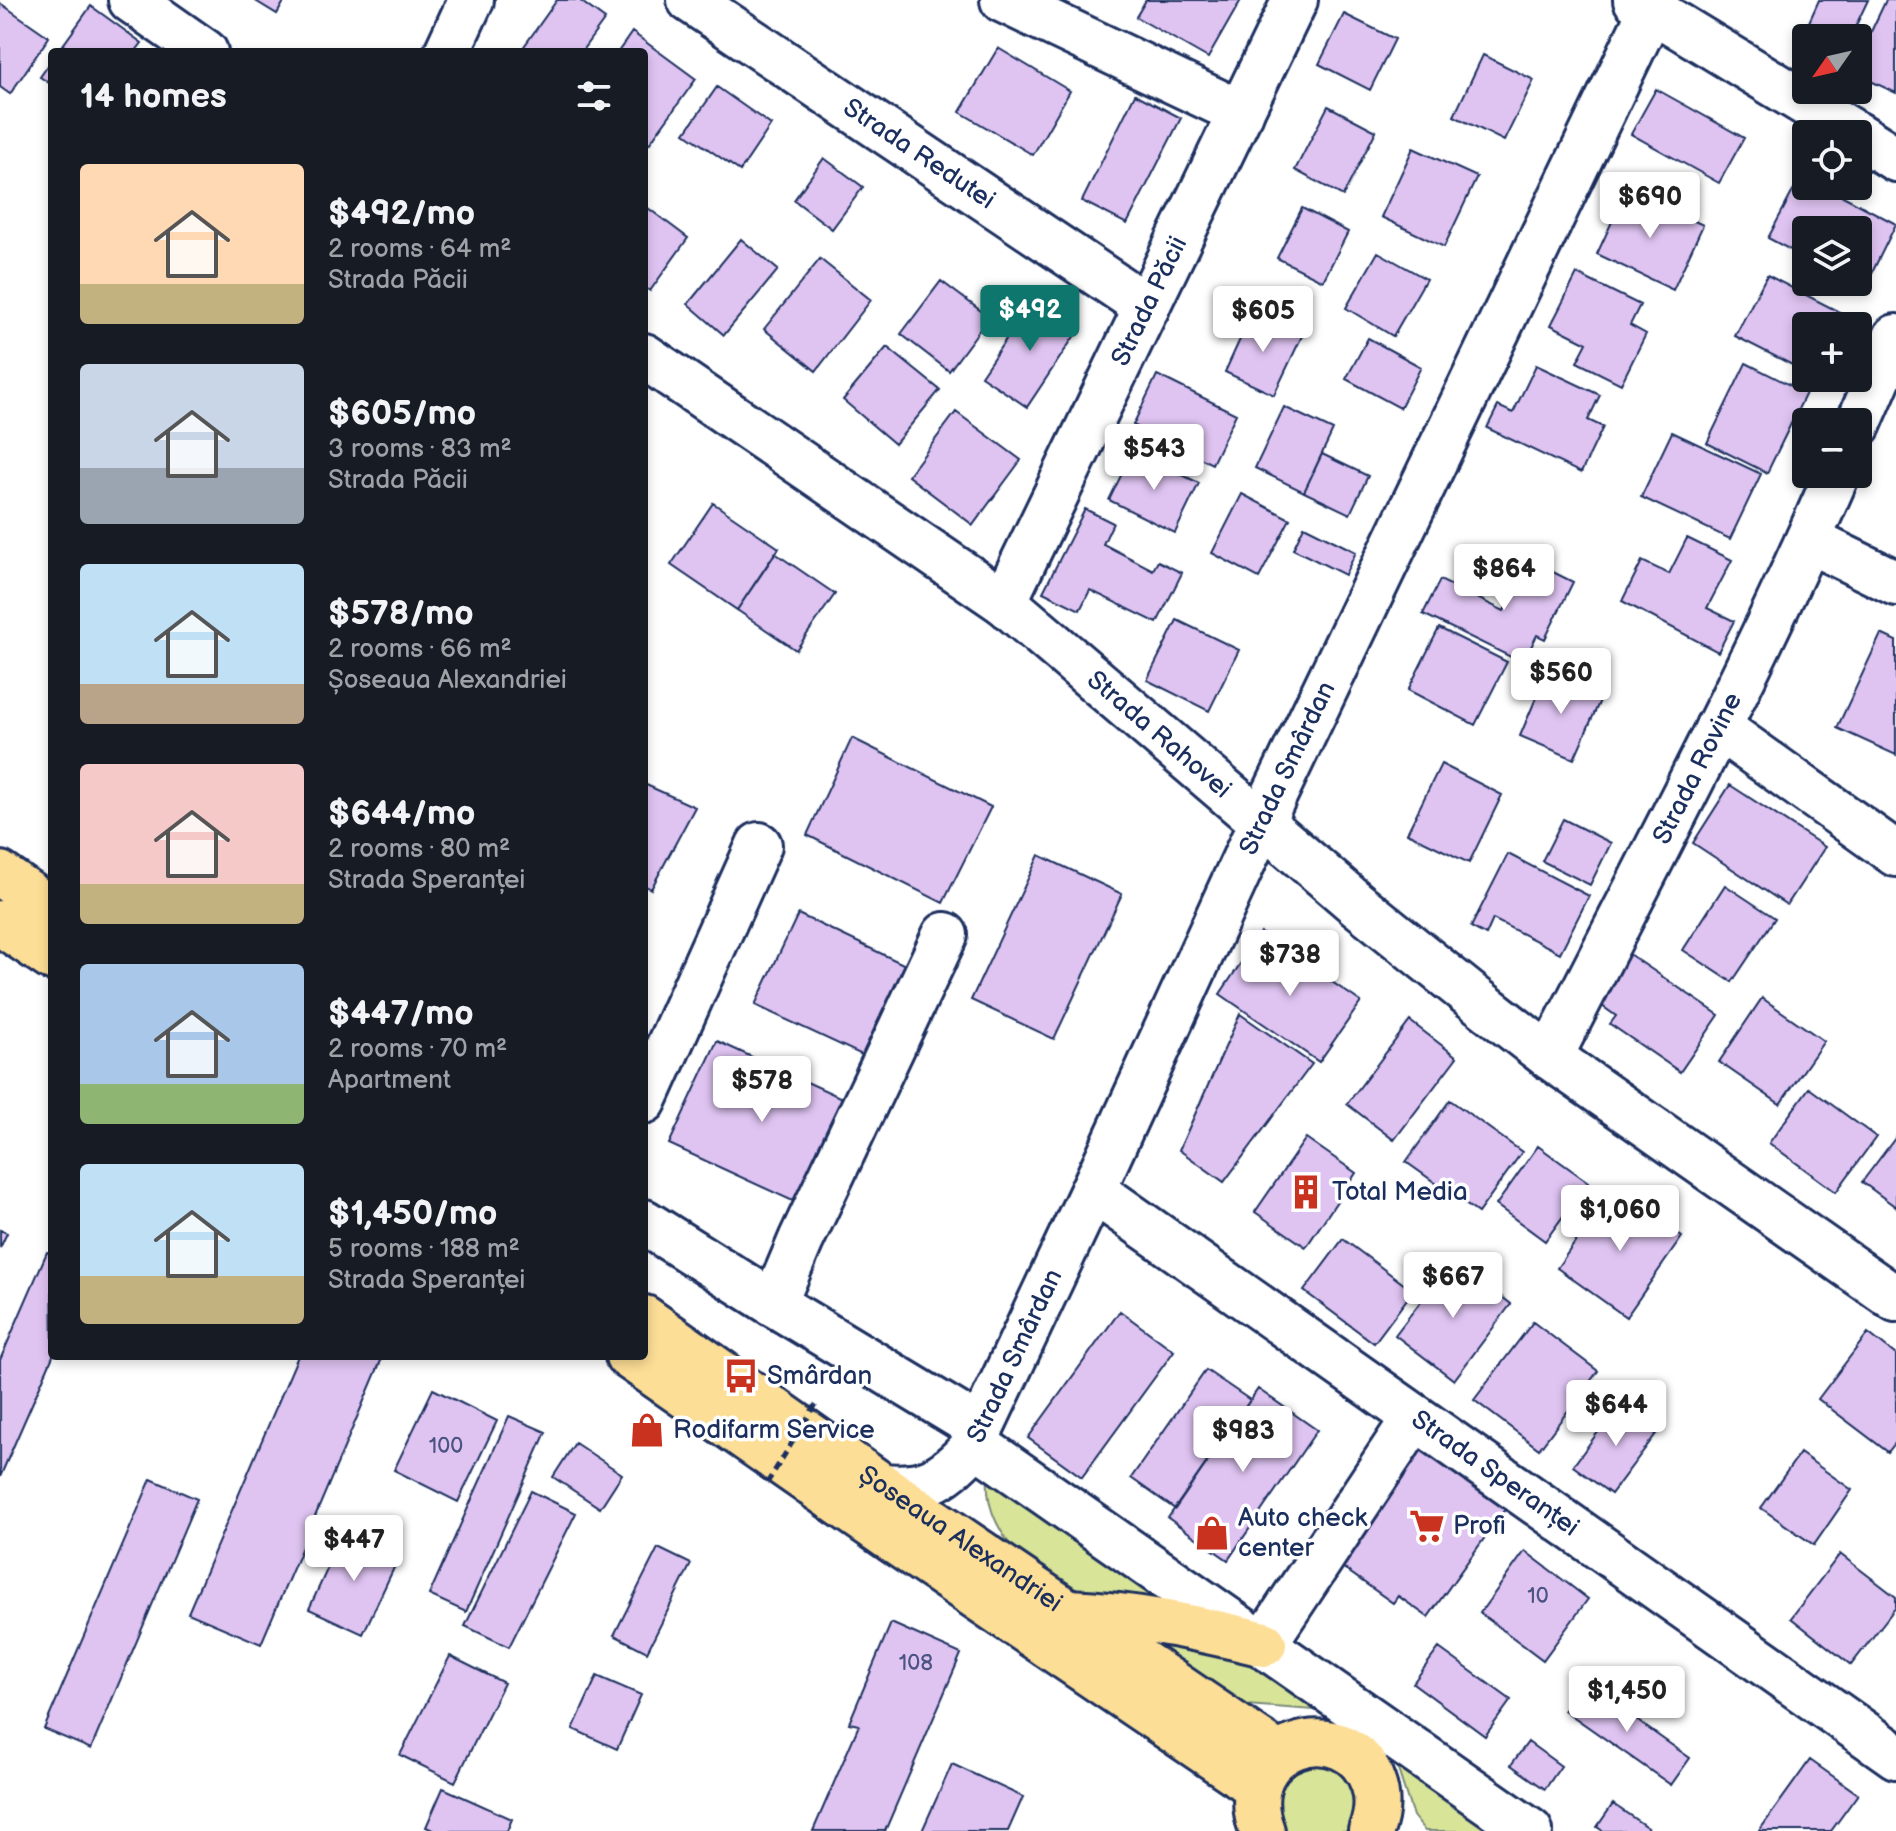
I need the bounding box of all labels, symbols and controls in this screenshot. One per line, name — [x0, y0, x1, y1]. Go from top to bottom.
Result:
north arrow — [1792, 24, 1872, 104]
map controls — [1792, 24, 1872, 488]
icon: filters — [572, 74, 616, 118]
text: 14 homes — [80, 76, 227, 117]
street label: Strada Redutei — [837, 92, 1001, 216]
button: locate — [1792, 120, 1872, 200]
pin: $690 — [1603, 172, 1697, 240]
text: $690 — [1618, 182, 1682, 213]
text: $492/mo — [328, 193, 475, 234]
icon: home — [144, 196, 240, 292]
button: layers — [1792, 216, 1872, 296]
street label: Strada Păcii — [1105, 232, 1194, 371]
text: 2 rooms · 64 m² — [328, 234, 512, 265]
text: Strada Păcii — [328, 265, 468, 296]
pin: $492 — [983, 285, 1077, 353]
pin: $605 — [1216, 286, 1310, 354]
text: $492 — [998, 295, 1062, 326]
text: $605 — [1231, 296, 1295, 327]
button: + — [1792, 312, 1872, 392]
text: $605/mo — [328, 393, 476, 434]
icon: home — [144, 396, 240, 492]
button: − — [1792, 408, 1872, 488]
pin: $543 — [1107, 424, 1201, 492]
text: 3 rooms · 83 m² — [328, 434, 512, 465]
text: $543 — [1123, 434, 1185, 465]
text: Strada Păcii — [328, 465, 468, 496]
pin: $864 — [1457, 544, 1551, 612]
text: $864 — [1472, 554, 1536, 585]
text: $578/mo — [328, 593, 474, 634]
icon: home — [144, 596, 240, 692]
text: 2 rooms · 66 m² — [328, 634, 512, 665]
pin: $560 — [1514, 648, 1608, 716]
text: $560 — [1529, 658, 1593, 689]
street label: Strada Rahovei — [1081, 664, 1237, 805]
text: Șoseaua Alexandriei — [328, 665, 567, 696]
street label: Strada Smârdan — [1233, 677, 1342, 860]
street label: Strada Rovine — [1646, 688, 1748, 850]
text: $644/mo — [328, 793, 475, 834]
icon: home — [144, 796, 240, 892]
text: 2 rooms · 80 m² — [328, 834, 510, 865]
text: Strada Speranței — [328, 865, 525, 896]
pin: $738 — [1243, 930, 1337, 998]
text: $738 — [1259, 940, 1321, 971]
text: $447/mo — [328, 993, 474, 1034]
icon: home — [144, 996, 240, 1092]
text: 2 rooms · 70 m² — [328, 1034, 507, 1065]
pin: $578 — [715, 1056, 809, 1124]
text: Apartment — [328, 1065, 451, 1096]
text: $578 — [731, 1066, 793, 1097]
building icon: Total Media — [1287, 1173, 1325, 1211]
place label: Total Media — [1332, 1177, 1468, 1208]
pin: $1,060 — [1555, 1185, 1685, 1253]
text: $1,450/mo — [328, 1193, 497, 1234]
text: $1,060 — [1579, 1195, 1661, 1226]
icon: home — [144, 1196, 240, 1292]
text: 5 rooms · 188 m² — [328, 1234, 520, 1265]
pin: $667 — [1406, 1252, 1500, 1320]
text: $667 — [1422, 1262, 1485, 1293]
street label: Strada Smârdan — [961, 1264, 1069, 1448]
text: Strada Speranței — [328, 1265, 525, 1296]
bus stop icon: Smârdan — [722, 1357, 760, 1395]
place label: Smârdan — [767, 1361, 872, 1392]
pin: $644 — [1569, 1380, 1663, 1448]
text: $644 — [1584, 1390, 1648, 1421]
street label: Strada Speranței — [1405, 1404, 1585, 1543]
pin: $983 — [1196, 1406, 1290, 1474]
shop icon: Rodifarm Service — [628, 1411, 666, 1449]
place label: Rodifarm Service — [673, 1415, 875, 1446]
text: $983 — [1211, 1416, 1275, 1447]
house number: 100 — [429, 1433, 463, 1460]
street label: Șoseaua Alexandriei — [853, 1459, 1068, 1619]
place label: Auto check center — [1238, 1503, 1368, 1564]
supermarket icon: Profi — [1408, 1507, 1446, 1545]
place label: Profi — [1453, 1511, 1506, 1542]
shop icon: Auto check center — [1193, 1514, 1231, 1552]
pin: $447 — [307, 1515, 401, 1583]
text: $447 — [323, 1525, 385, 1556]
house number: 10 — [1527, 1583, 1549, 1610]
house number: 108 — [899, 1650, 933, 1677]
pin: $1,450 — [1562, 1666, 1692, 1734]
text: $1,450 — [1587, 1676, 1667, 1707]

